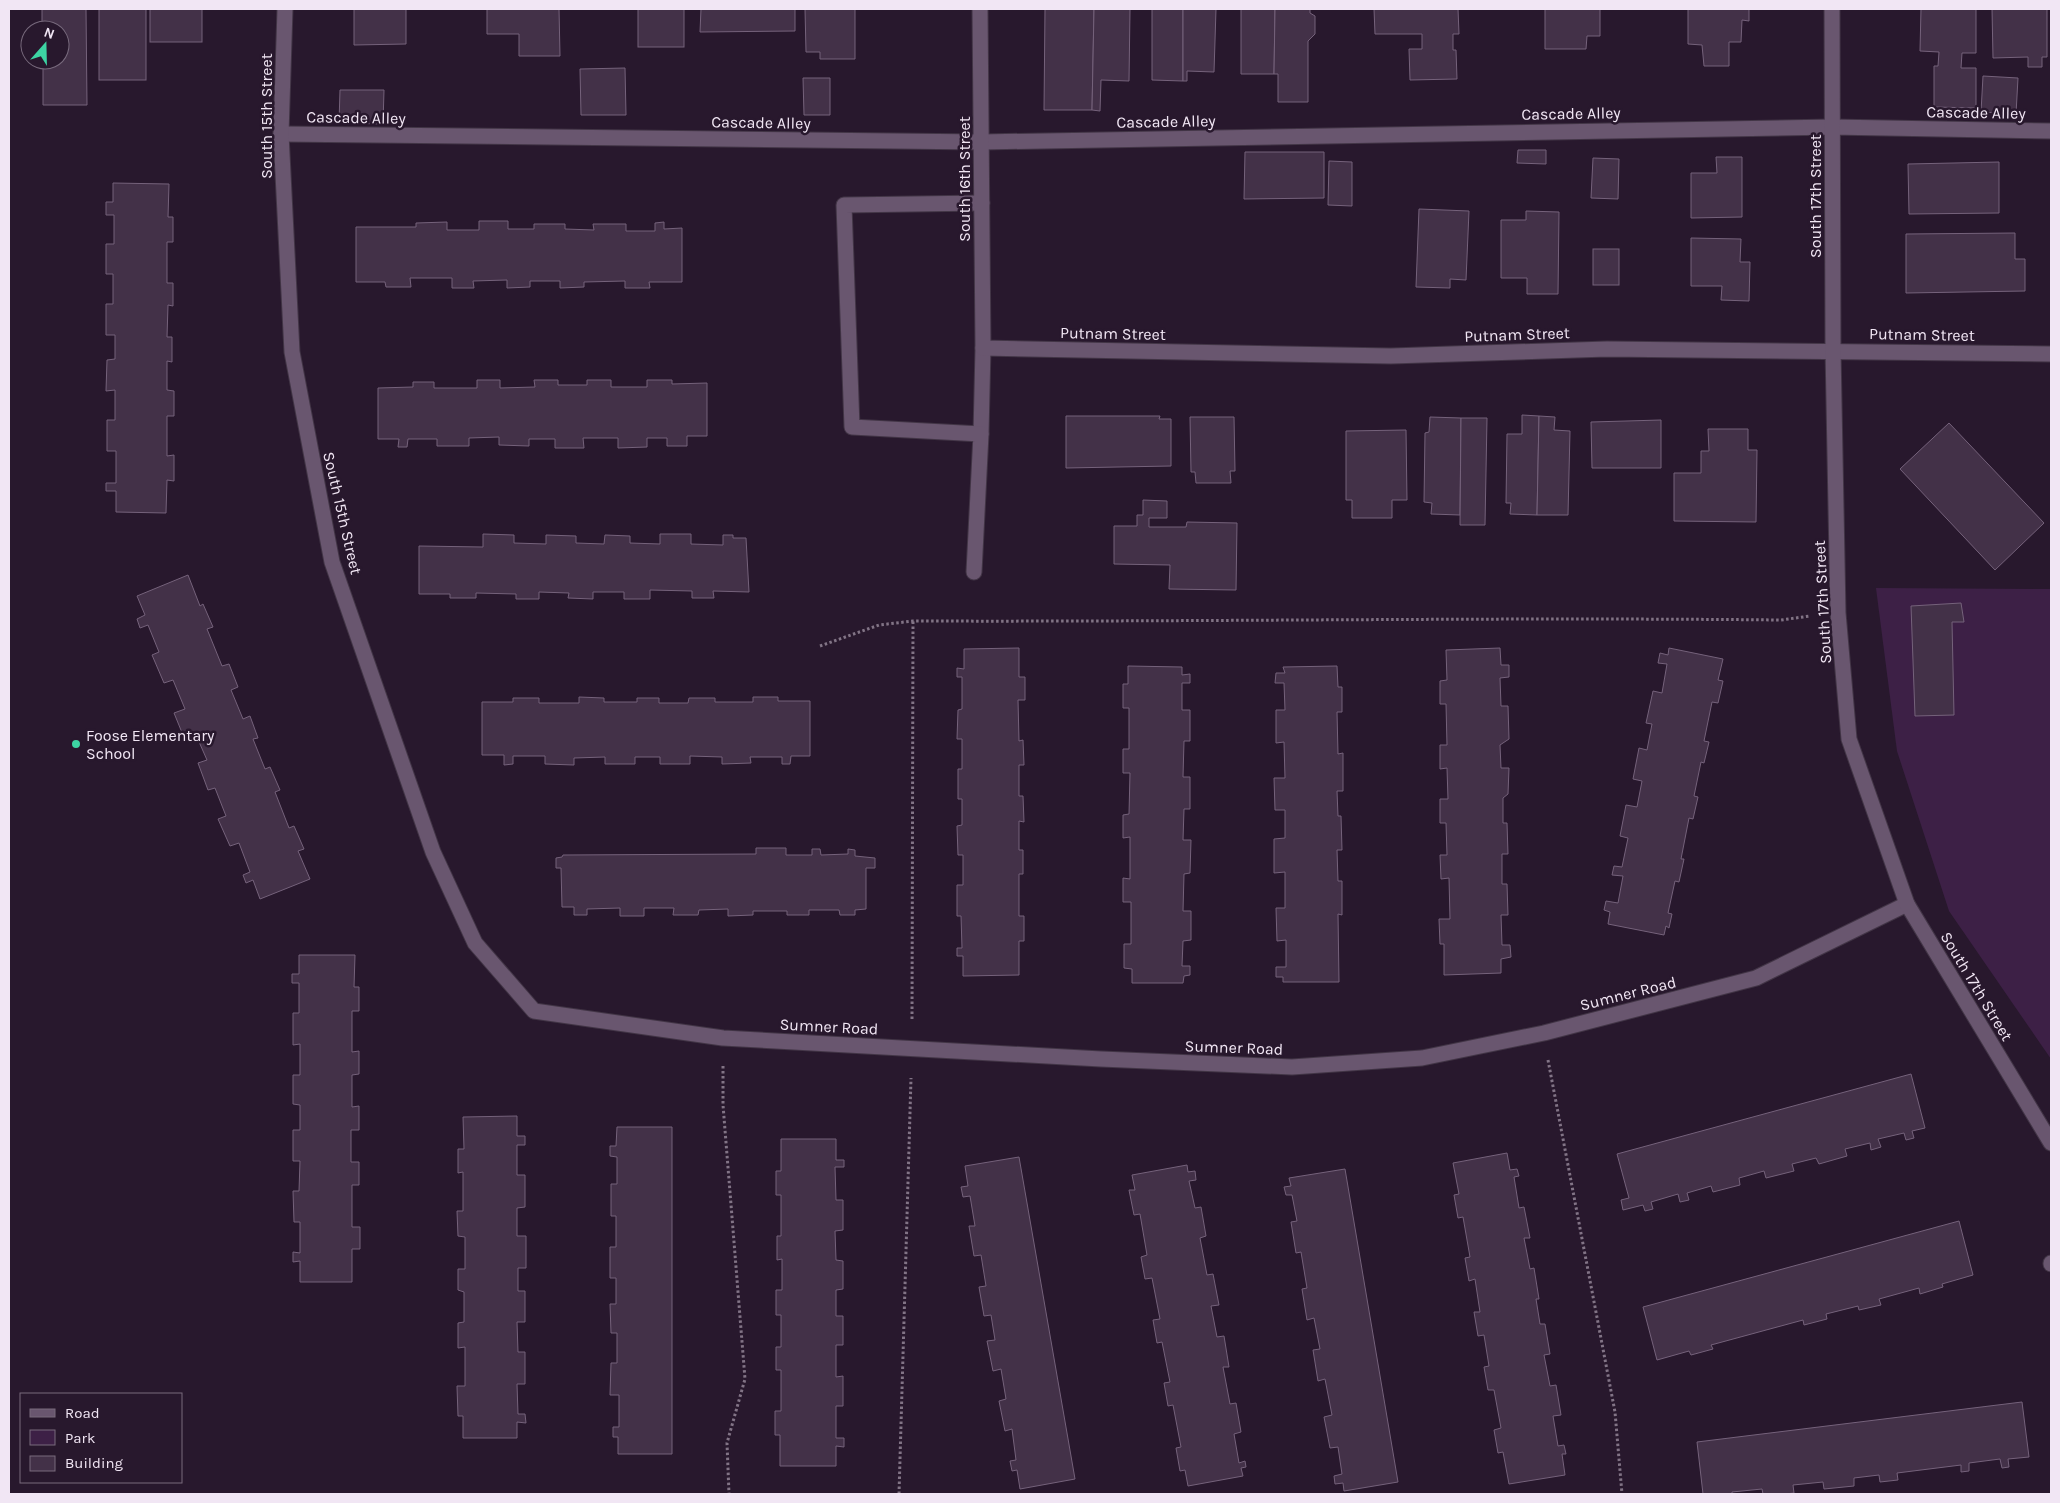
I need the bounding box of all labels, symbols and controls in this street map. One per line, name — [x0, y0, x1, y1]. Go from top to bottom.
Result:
north arrow — [20, 20, 70, 70]
text: N — [42, 24, 57, 43]
street label: South 15th Street — [257, 53, 276, 179]
street label: Cascade Alley — [1926, 102, 2026, 123]
street label: Cascade Alley — [1521, 103, 1621, 124]
street label: Cascade Alley — [306, 107, 406, 128]
street label: Cascade Alley — [1116, 111, 1216, 132]
street label: Cascade Alley — [711, 112, 811, 133]
street label: South 16th Street — [955, 116, 974, 242]
street label: South 17th Street — [1806, 134, 1825, 258]
street label: Putnam Street — [1060, 323, 1166, 344]
street label: Putnam Street — [1464, 323, 1570, 346]
street label: Putnam Street — [1869, 324, 1975, 345]
street label: South 15th Street — [319, 450, 366, 576]
street label: South 17th Street — [1810, 540, 1835, 664]
place label: Foose Elementary School — [86, 726, 215, 763]
marker: Foose Elementary School — [70, 738, 82, 750]
street label: South 17th Street — [1937, 928, 2017, 1044]
street label: Sumner Road — [1578, 972, 1678, 1015]
street label: Sumner Road — [779, 1014, 879, 1039]
street label: Sumner Road — [1184, 1036, 1284, 1059]
legend — [20, 1393, 182, 1483]
text: Road — [65, 1404, 100, 1422]
text: Park — [65, 1429, 95, 1447]
text: Building — [65, 1454, 123, 1472]

